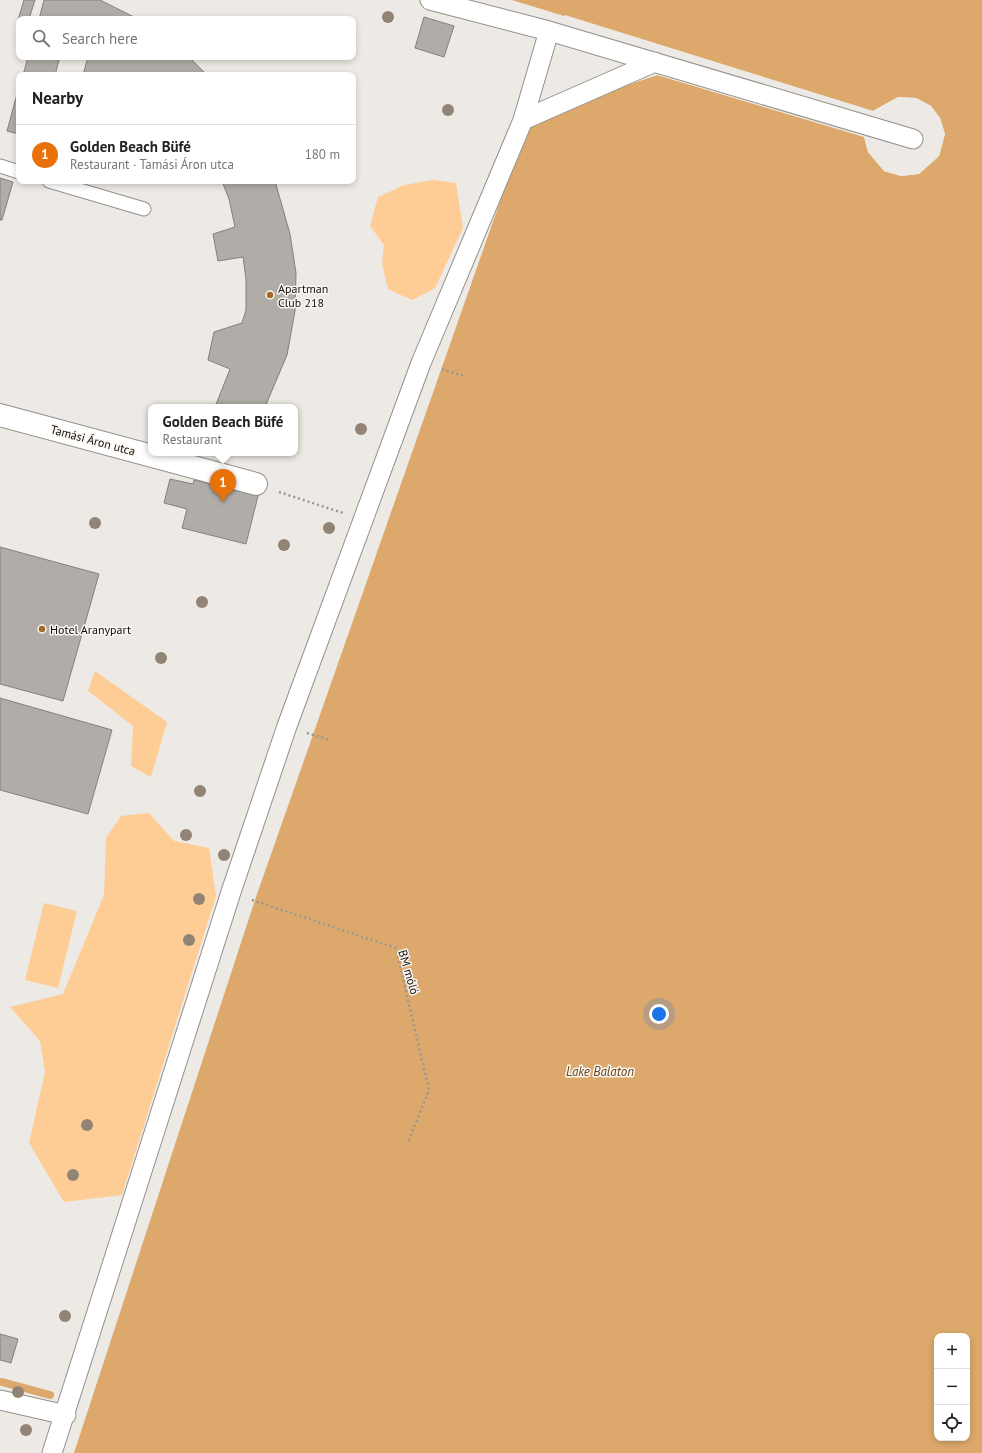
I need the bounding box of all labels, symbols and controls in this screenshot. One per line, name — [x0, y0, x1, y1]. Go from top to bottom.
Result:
search box — [16, 16, 356, 60]
icon: search — [30, 27, 52, 49]
text: Search here — [62, 29, 138, 48]
text: Nearby — [32, 87, 83, 109]
text: Golden Beach Büfé — [70, 137, 191, 156]
text: 1 — [41, 146, 49, 163]
text: 180 m — [305, 146, 340, 163]
text: Restaurant · Tamási Áron utca — [70, 156, 234, 173]
place label: Apartman Club 218 — [278, 281, 328, 310]
marker: Apartman Club 218 — [265, 290, 275, 300]
popup — [148, 404, 298, 456]
text: Golden Beach Büfé — [163, 412, 283, 431]
street label: Tamási Áron utca — [49, 421, 137, 459]
text: Restaurant — [163, 431, 222, 448]
pin: 1 — [210, 469, 236, 502]
place label: Hotel Aranypart — [50, 622, 131, 637]
marker: Hotel Aranypart — [37, 624, 47, 634]
street label: BM móló — [395, 948, 423, 996]
your location — [649, 1004, 669, 1024]
water label: Lake Balaton — [566, 1063, 634, 1080]
map controls — [934, 1333, 970, 1441]
button: + — [934, 1333, 970, 1369]
button: − — [934, 1369, 970, 1405]
button: locate — [934, 1405, 970, 1441]

